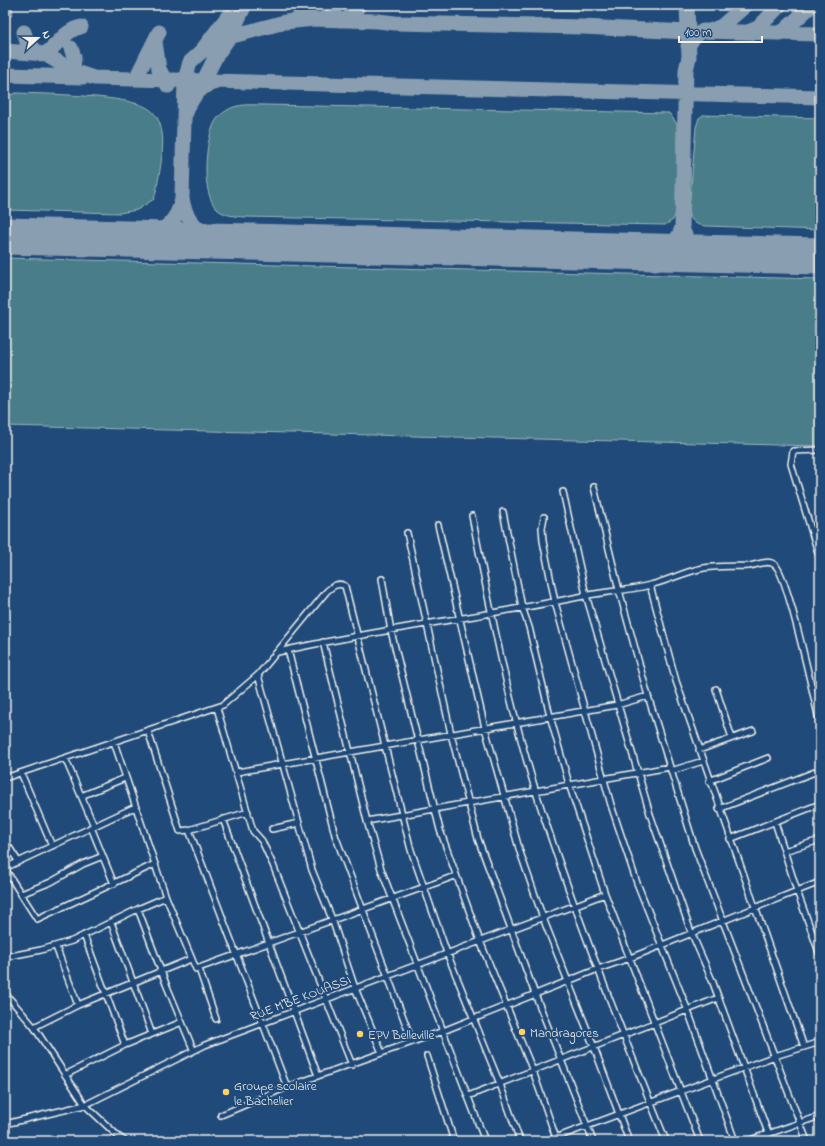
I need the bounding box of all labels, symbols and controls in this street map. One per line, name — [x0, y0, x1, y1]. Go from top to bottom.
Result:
north arrow — [18, 18, 58, 58]
scale bar — [679, 18, 762, 44]
text: 100 m — [685, 24, 712, 42]
text: N — [38, 28, 55, 41]
street label: RUE M'BE KOUASSI — [247, 970, 354, 1026]
place label: Mandragores — [530, 1024, 599, 1044]
place label: EPV Belleville — [368, 1026, 434, 1045]
marker: Mandragores — [517, 1027, 527, 1037]
marker: EPV Belleville — [355, 1029, 365, 1039]
place label: Groupe scolaire le Bachelier — [234, 1077, 317, 1111]
marker: Groupe scolaire le Bachelier — [221, 1087, 231, 1097]

